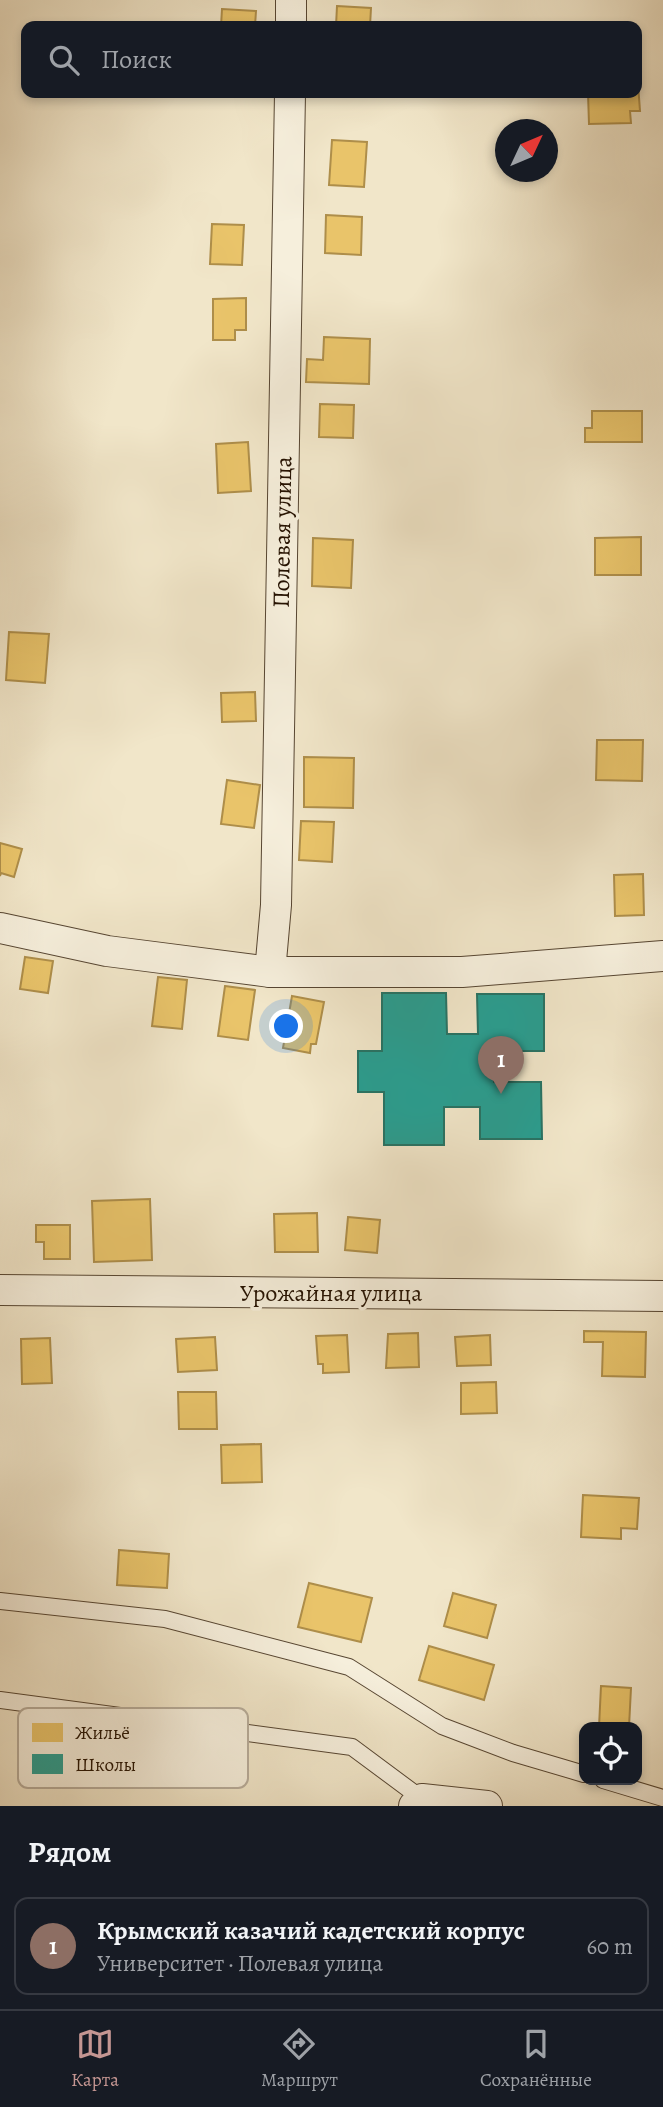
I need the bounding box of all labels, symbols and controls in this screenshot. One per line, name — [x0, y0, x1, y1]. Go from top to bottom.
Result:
search box — [21, 21, 642, 98]
icon: search — [45, 41, 83, 79]
text: Поиск — [101, 42, 172, 77]
north arrow — [495, 119, 558, 182]
street label: Полевая улица — [265, 456, 299, 608]
your location — [269, 1009, 303, 1043]
pin: 1 — [478, 1036, 524, 1094]
street label: Урожайная улица — [240, 1277, 422, 1309]
legend — [18, 1708, 248, 1788]
text: Жильё — [75, 1720, 130, 1746]
map controls — [579, 1722, 642, 1785]
button: locate — [579, 1722, 642, 1785]
text: Школы — [75, 1752, 136, 1778]
text: Рядом — [28, 1832, 111, 1872]
text: Крымский казачий кадетский корпус — [97, 1913, 525, 1948]
text: 1 — [49, 1931, 57, 1962]
text: 60 m — [586, 1931, 633, 1962]
text: Университет · Полевая улица — [97, 1948, 383, 1979]
tab: Карта — [71, 2025, 119, 2093]
tab: Маршрут — [261, 2025, 338, 2093]
tab: Сохранённые — [480, 2025, 592, 2093]

